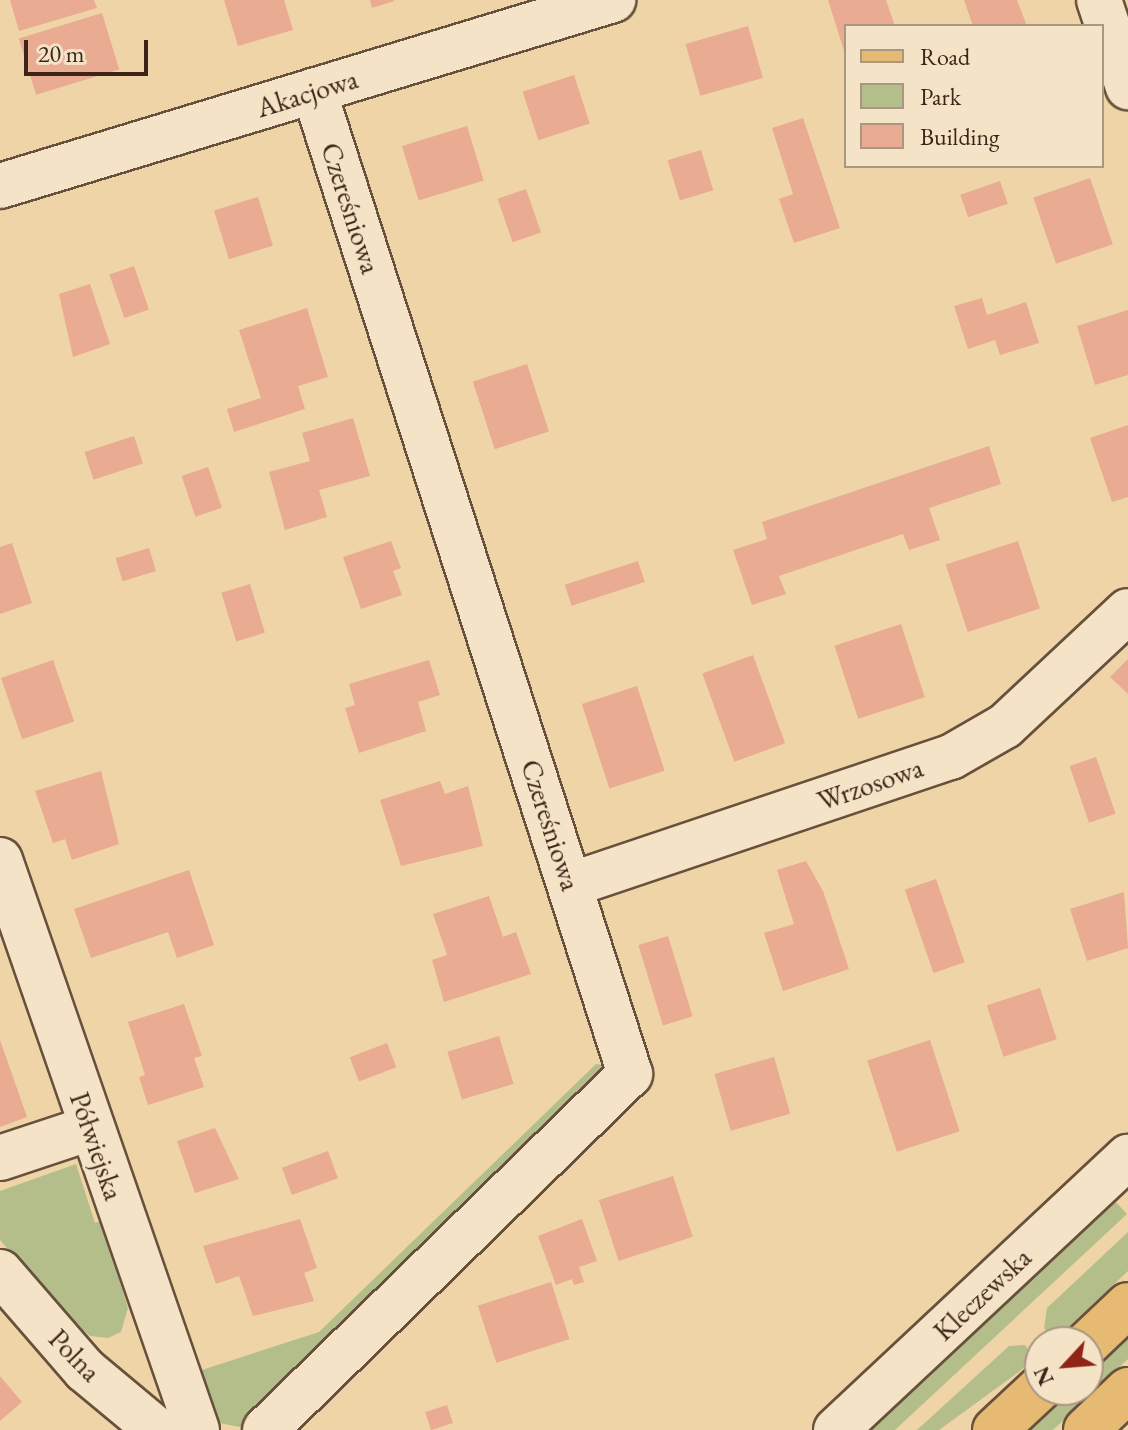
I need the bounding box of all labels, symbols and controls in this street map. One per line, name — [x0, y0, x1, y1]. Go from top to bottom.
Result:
scale bar — [28, 24, 152, 74]
legend — [844, 24, 1104, 168]
text: 20 m — [38, 38, 85, 69]
text: Road — [920, 41, 970, 72]
street label: Akacjowa — [252, 62, 362, 124]
text: Park — [920, 81, 961, 112]
text: Building — [920, 121, 1000, 152]
street label: Czereśniowa — [314, 138, 388, 278]
street label: Wrzosowa — [813, 750, 927, 818]
street label: Czereśniowa — [514, 755, 588, 895]
street label: Półwiejska — [63, 1088, 131, 1204]
street label: Kleczewska — [926, 1240, 1038, 1348]
street label: Polna — [42, 1322, 108, 1388]
north arrow — [1024, 1326, 1104, 1406]
text: N — [1027, 1362, 1061, 1390]

